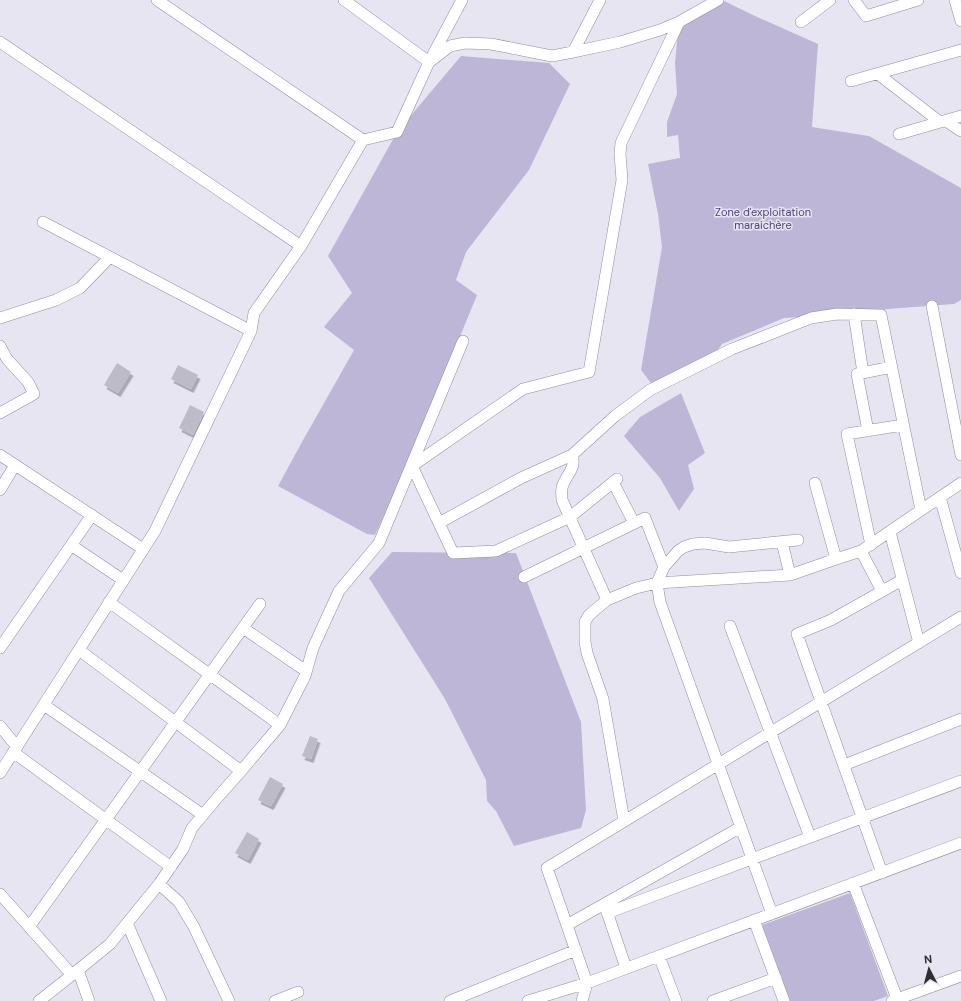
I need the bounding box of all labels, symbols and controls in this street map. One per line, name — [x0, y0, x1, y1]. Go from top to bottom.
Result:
park label: Zone d'exploitation maraichère — [715, 205, 811, 232]
north arrow — [909, 949, 949, 989]
text: N — [923, 952, 933, 966]

